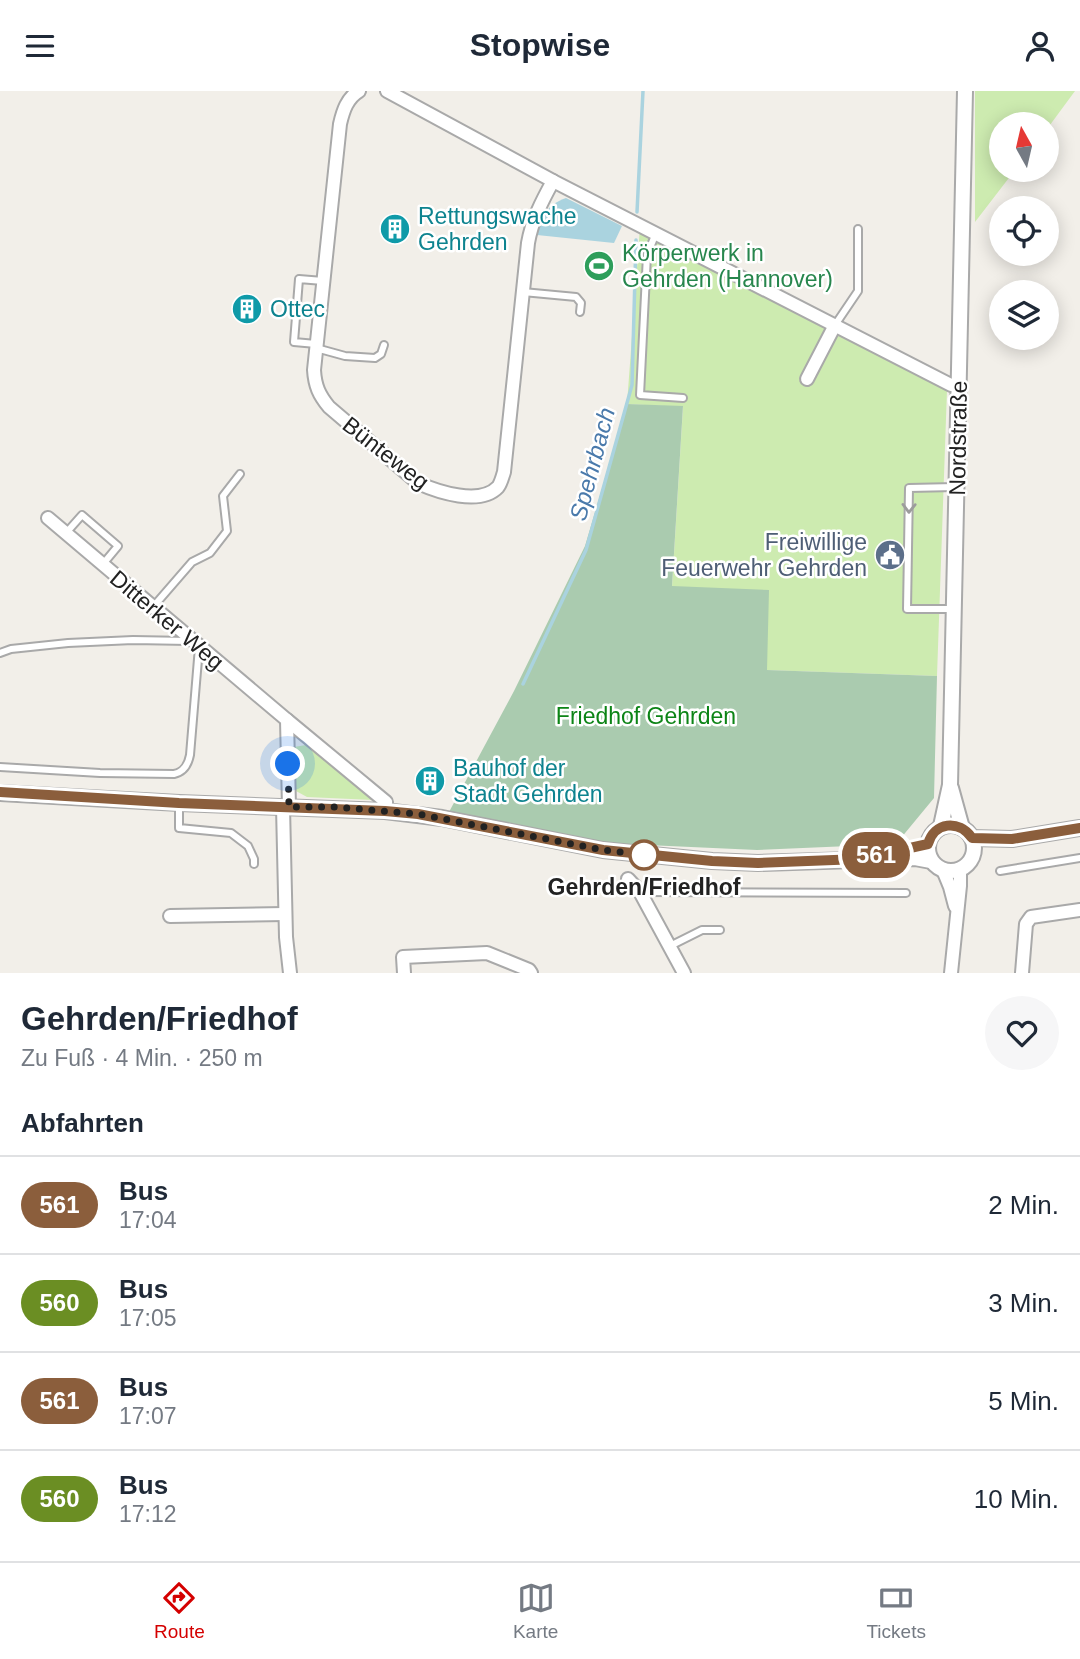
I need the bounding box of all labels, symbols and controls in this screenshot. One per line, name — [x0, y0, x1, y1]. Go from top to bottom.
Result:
icon: menu — [21, 27, 59, 65]
text: Stopwise — [470, 27, 610, 63]
icon: person — [1021, 27, 1059, 65]
north arrow — [989, 112, 1059, 182]
map controls — [989, 112, 1059, 350]
button: locate — [989, 196, 1059, 266]
place label: Rettungswache Gehrden — [418, 203, 577, 255]
building icon: Rettungswache Gehrden — [378, 212, 412, 246]
place label: Körperwerk in Gehrden (Hannover) — [622, 240, 833, 292]
sports icon: Körperwerk in Gehrden (Hannover) — [582, 249, 616, 283]
button: layers — [989, 280, 1059, 350]
building icon: Ottec — [230, 292, 264, 326]
place label: Ottec — [270, 296, 325, 322]
street label: Nordstraße — [944, 380, 972, 496]
water label: Spehrbach — [564, 404, 620, 524]
street label: Bünteweg — [338, 411, 434, 495]
one-way arrow — [901, 503, 916, 514]
place label: Freiwillige Feuerwehr Gehrden — [661, 529, 867, 581]
public building icon: Freiwillige Feuerwehr Gehrden — [873, 538, 907, 572]
street label: Ditterker Weg — [105, 565, 229, 675]
park label: Friedhof Gehrden — [556, 703, 736, 729]
your location — [270, 746, 305, 781]
place label: Bauhof der Stadt Gehrden — [453, 755, 603, 807]
building icon: Bauhof der Stadt Gehrden — [413, 764, 447, 798]
line badge: 561 — [836, 832, 916, 878]
marker: Gehrden/Friedhof — [629, 840, 659, 870]
text: 561 — [856, 841, 896, 868]
place label: Gehrden/Friedhof — [548, 874, 741, 900]
button: heart — [985, 996, 1059, 1070]
text: Gehrden/Friedhof — [21, 1000, 298, 1037]
text: Zu Fuß · 4 Min. · 250 m — [21, 1045, 263, 1071]
text: Abfahrten — [21, 1108, 144, 1138]
text: Bus — [119, 1176, 168, 1206]
text: 2 Min. — [988, 1190, 1059, 1220]
text: 561 — [39, 1191, 80, 1218]
text: 17:04 — [119, 1207, 177, 1233]
text: Bus — [119, 1274, 168, 1304]
text: 3 Min. — [988, 1288, 1059, 1318]
text: 560 — [39, 1289, 80, 1316]
text: 17:05 — [119, 1305, 177, 1331]
text: Bus — [119, 1372, 168, 1402]
text: 5 Min. — [988, 1386, 1059, 1416]
text: 561 — [39, 1387, 80, 1414]
text: 17:07 — [119, 1403, 177, 1429]
text: Bus — [119, 1470, 168, 1500]
text: 10 Min. — [974, 1484, 1059, 1514]
text: 560 — [39, 1485, 80, 1512]
text: 17:12 — [119, 1501, 177, 1527]
tab: Route — [154, 1579, 205, 1643]
tab: Karte — [513, 1579, 558, 1643]
tab: Tickets — [866, 1579, 926, 1643]

